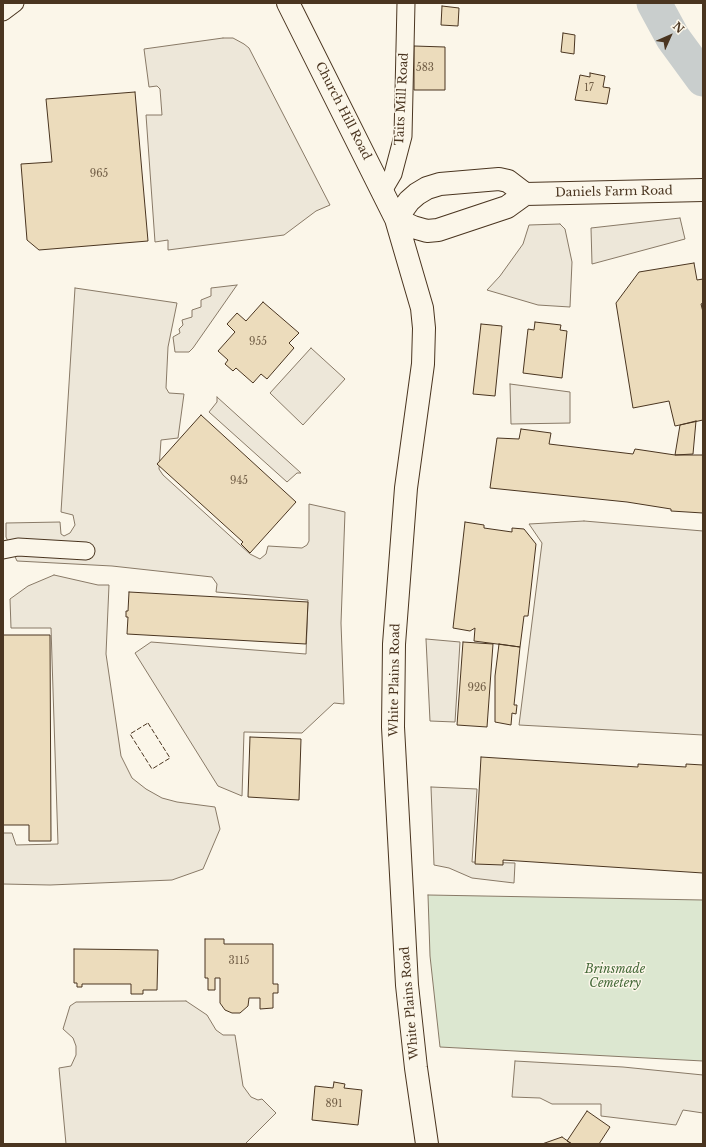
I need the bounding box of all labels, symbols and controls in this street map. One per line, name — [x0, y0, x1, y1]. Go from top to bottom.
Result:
north arrow — [650, 16, 690, 56]
text: N — [670, 19, 687, 36]
street label: Taits Mill Road — [392, 52, 412, 146]
street label: Church Hill Road — [312, 60, 374, 162]
house number: 583 — [416, 62, 434, 74]
house number: 17 — [584, 82, 594, 94]
house number: 965 — [90, 168, 108, 180]
street label: Daniels Farm Road — [555, 184, 673, 200]
house number: 955 — [249, 336, 267, 348]
house number: 945 — [230, 475, 248, 487]
street label: White Plains Road — [387, 623, 403, 737]
house number: 926 — [467, 682, 487, 694]
street label: White Plains Road — [398, 946, 422, 1060]
house number: 3115 — [229, 955, 249, 967]
park label: Brinsmade Cemetery — [585, 963, 645, 991]
house number: 891 — [326, 1098, 342, 1110]

